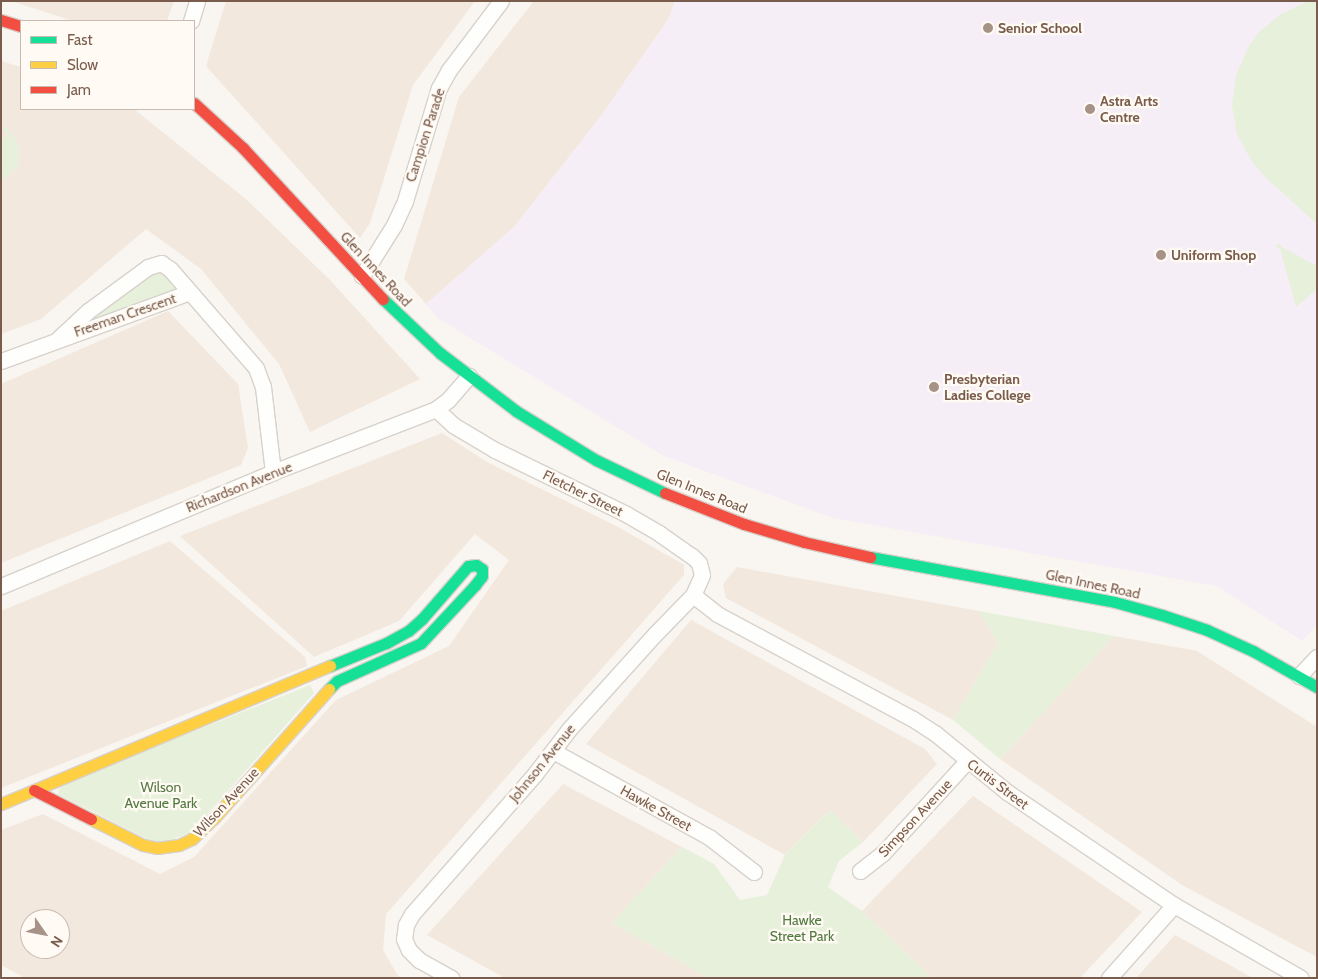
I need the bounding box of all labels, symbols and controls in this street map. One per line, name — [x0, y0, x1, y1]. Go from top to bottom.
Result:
legend — [20, 20, 195, 110]
place label: Senior School — [998, 20, 1082, 36]
marker: Senior School — [982, 22, 994, 34]
text: Fast — [67, 31, 92, 49]
text: Slow — [67, 56, 98, 74]
text: Jam — [67, 81, 91, 99]
street label: Campion Parade — [402, 86, 448, 184]
place label: Astra Arts Centre — [1100, 93, 1158, 125]
marker: Astra Arts Centre — [1084, 103, 1096, 115]
street label: Glen Innes Road — [337, 228, 415, 310]
place label: Uniform Shop — [1171, 247, 1256, 263]
marker: Uniform Shop — [1155, 249, 1167, 261]
street label: Freeman Crescent — [72, 290, 178, 340]
place label: Presbyterian Ladies College — [944, 371, 1031, 404]
marker: Presbyterian Ladies College — [928, 381, 940, 393]
street label: Richardson Avenue — [184, 458, 294, 516]
street label: Glen Innes Road — [654, 465, 750, 517]
street label: Fletcher Street — [540, 466, 626, 520]
street label: Glen Innes Road — [1044, 566, 1142, 602]
street label: Johnson Avenue — [505, 721, 579, 805]
street label: Curtis Street — [964, 755, 1032, 813]
street label: Wilson Avenue — [190, 764, 262, 840]
street label: Simpson Avenue — [875, 776, 955, 860]
park label: Wilson Avenue Park — [125, 779, 197, 812]
street label: Hawke Street — [618, 782, 694, 834]
north arrow — [20, 909, 70, 959]
park label: Hawke Street Park — [770, 912, 834, 944]
text: N — [46, 933, 67, 951]

